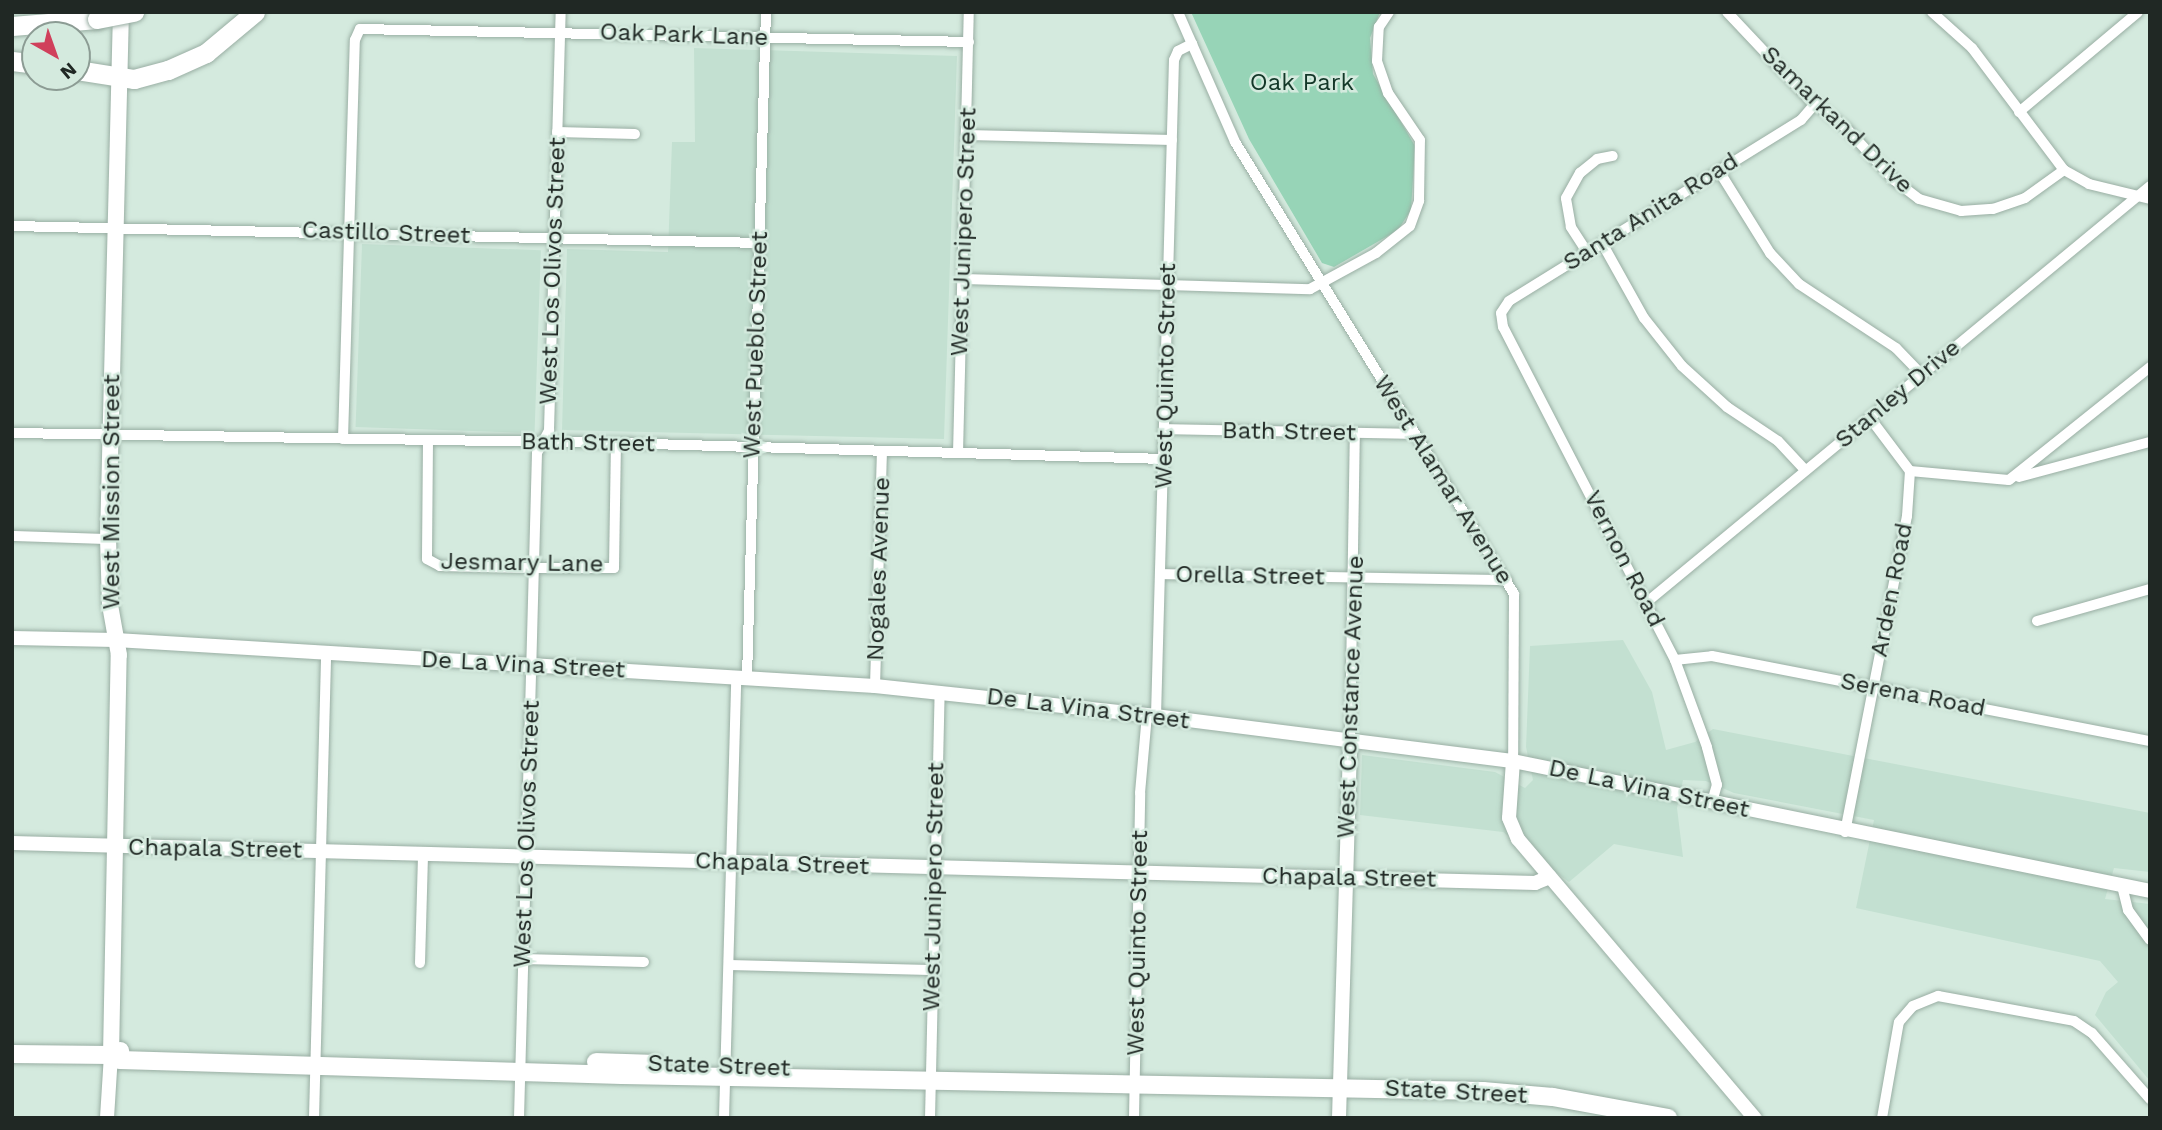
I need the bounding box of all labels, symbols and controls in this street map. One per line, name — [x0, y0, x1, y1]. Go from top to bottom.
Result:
street label: Oak Park Lane — [599, 18, 769, 52]
north arrow — [21, 21, 91, 91]
street label: Samarkand Drive — [1755, 40, 1919, 200]
text: N — [56, 58, 81, 84]
park label: Oak Park — [1250, 69, 1354, 97]
street label: West Junipero Street — [945, 107, 983, 357]
street label: West Los Olivos Street — [534, 137, 572, 405]
street label: Santa Anita Road — [1557, 146, 1745, 278]
street label: Castillo Street — [301, 216, 471, 250]
street label: West Pueblo Street — [738, 231, 774, 459]
street label: West Quinto Street — [1150, 263, 1182, 489]
street label: Stanley Drive — [1829, 333, 1967, 455]
street label: West Alamar Avenue — [1366, 369, 1520, 591]
street label: West Mission Street — [98, 374, 126, 610]
street label: Bath Street — [1222, 416, 1356, 448]
street label: Bath Street — [521, 427, 655, 459]
street label: Nogales Avenue — [861, 476, 897, 662]
street label: Vernon Road — [1577, 486, 1671, 632]
street label: Arden Road — [1865, 521, 1919, 659]
street label: Jesmary Lane — [440, 547, 604, 579]
street label: West Constance Avenue — [1332, 554, 1370, 840]
street label: Orella Street — [1175, 560, 1325, 592]
street label: De La Vina Street — [419, 645, 627, 685]
street label: Serena Road — [1838, 667, 1988, 723]
street label: De La Vina Street — [984, 682, 1192, 736]
street label: West Los Olivos Street — [508, 700, 546, 968]
street label: De La Vina Street — [1545, 753, 1753, 825]
street label: West Junipero Street — [917, 762, 951, 1012]
street label: West Quinto Street — [1122, 830, 1154, 1056]
street label: Chapala Street — [127, 833, 303, 865]
street label: Chapala Street — [694, 847, 870, 881]
street label: Chapala Street — [1261, 862, 1437, 894]
street label: State Street — [647, 1049, 791, 1083]
street label: State Street — [1384, 1074, 1528, 1110]

